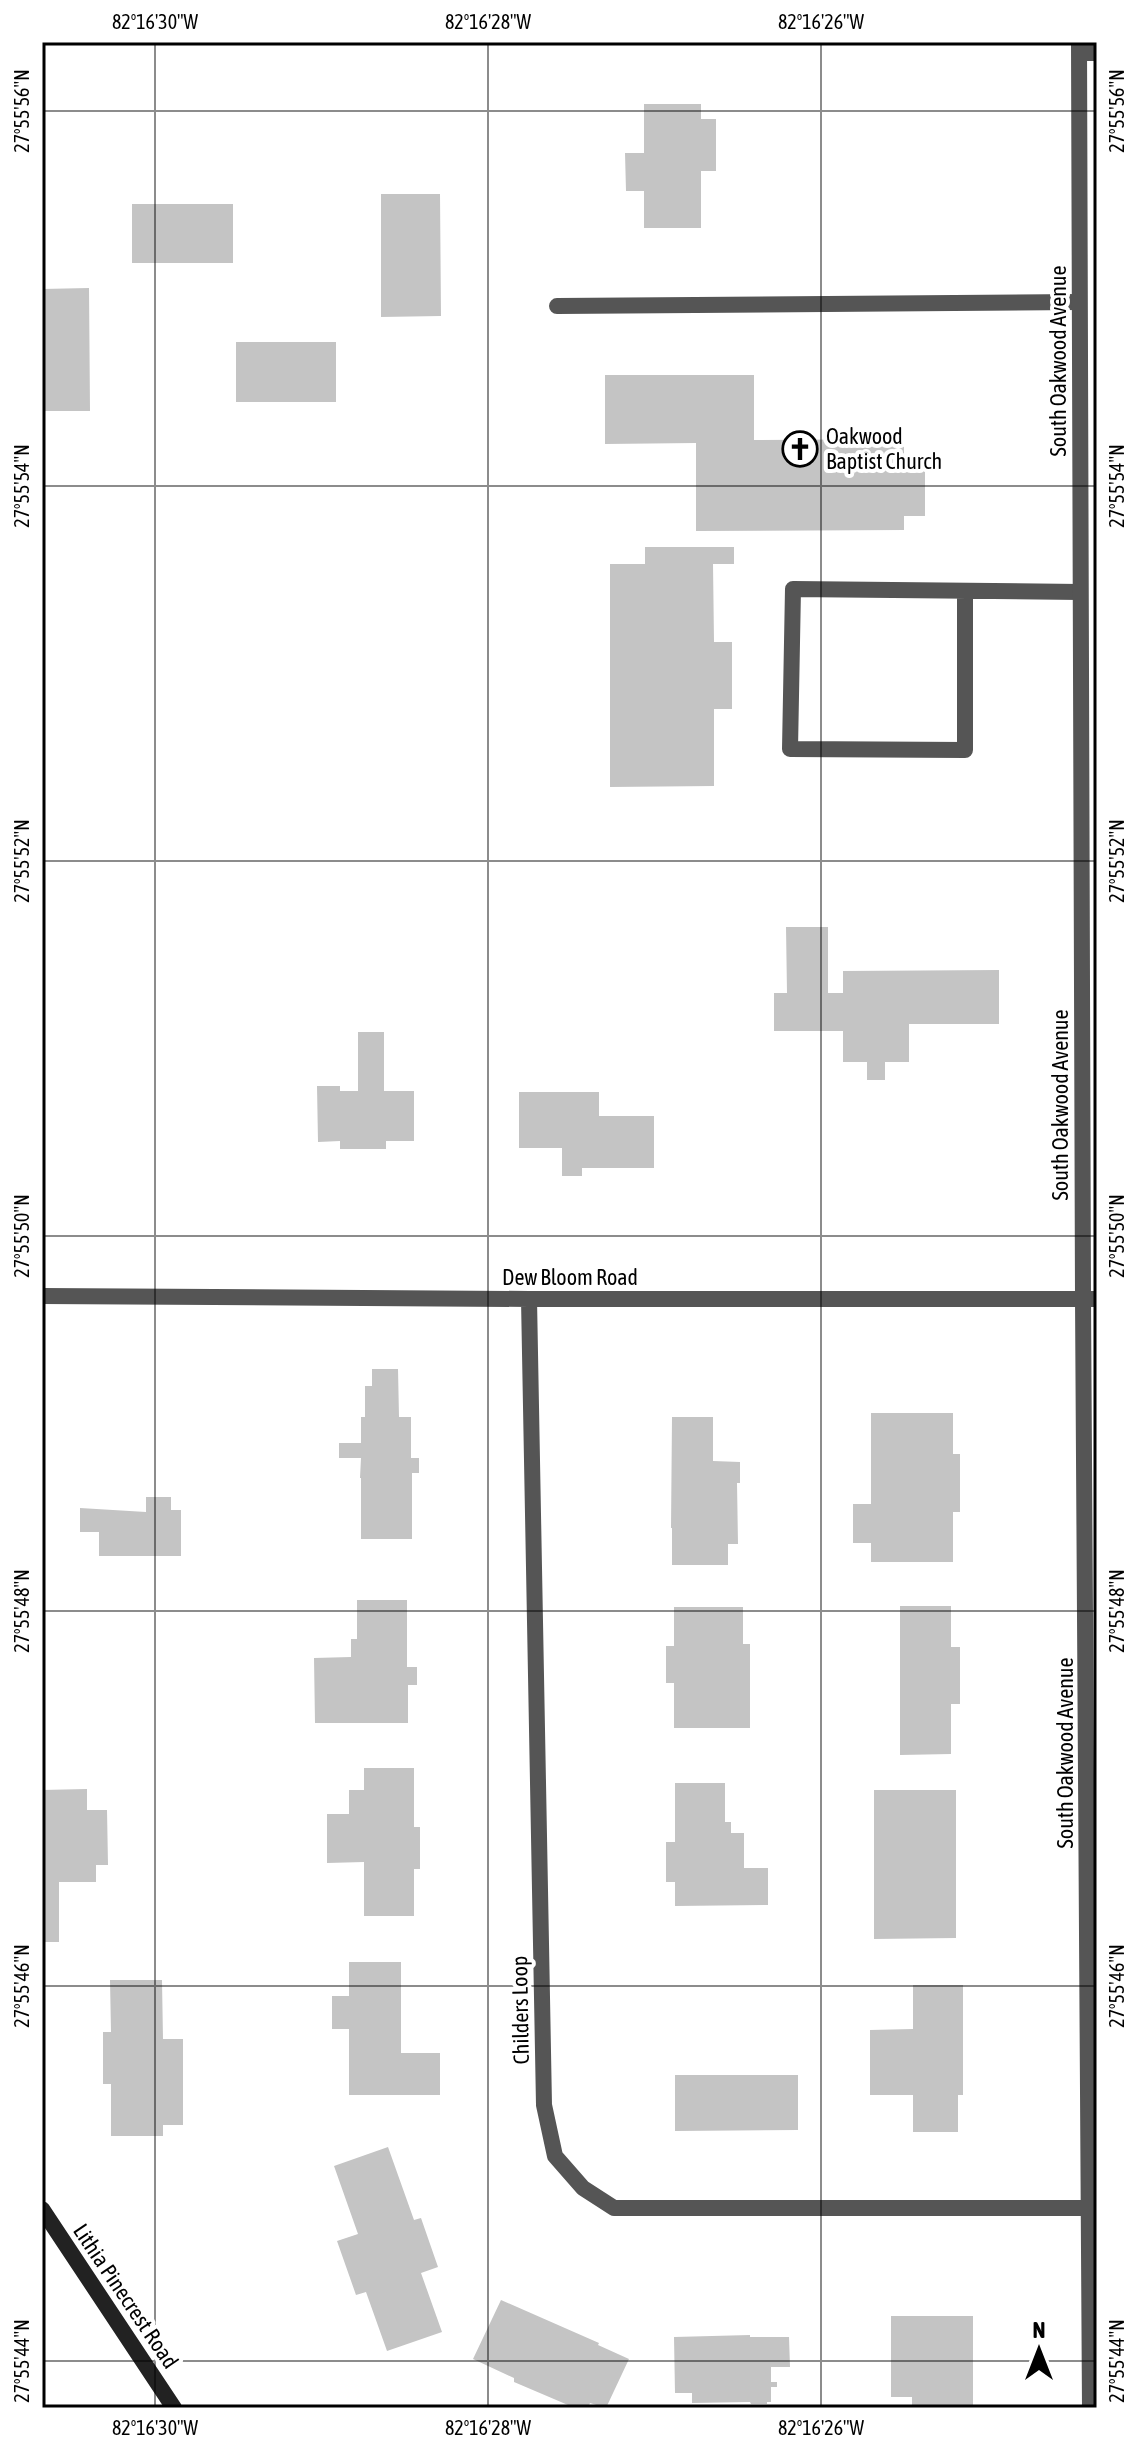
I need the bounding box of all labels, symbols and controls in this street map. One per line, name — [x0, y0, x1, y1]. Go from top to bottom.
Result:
text: 82°16'30"W — [112, 10, 199, 33]
text: 82°16'28"W — [445, 10, 532, 33]
text: 82°16'26"W — [778, 10, 865, 33]
text: 27°55'56"N — [10, 69, 33, 153]
text: 27°55'56"N — [1105, 69, 1128, 153]
street label: South Oakwood Avenue — [1045, 266, 1071, 456]
place label: Oakwood Baptist Church — [826, 423, 942, 474]
church icon: Oakwood Baptist Church — [781, 430, 819, 468]
text: 27°55'54"N — [10, 444, 33, 528]
text: 27°55'54"N — [1105, 444, 1128, 528]
text: 27°55'52"N — [10, 819, 33, 903]
text: 27°55'52"N — [1105, 819, 1128, 903]
street label: South Oakwood Avenue — [1047, 1010, 1073, 1200]
text: 27°55'50"N — [10, 1194, 33, 1278]
text: 27°55'50"N — [1105, 1194, 1128, 1278]
street label: Dew Bloom Road — [502, 1264, 638, 1290]
text: 27°55'48"N — [10, 1569, 33, 1653]
text: 27°55'48"N — [1105, 1569, 1128, 1653]
street label: South Oakwood Avenue — [1052, 1658, 1078, 1848]
text: 27°55'46"N — [10, 1944, 33, 2028]
text: 27°55'46"N — [1105, 1944, 1128, 2028]
street label: Childers Loop — [506, 1956, 534, 2064]
street label: Lithia Pinecrest Road — [68, 2219, 184, 2373]
north arrow — [999, 2310, 1079, 2390]
text: N — [1033, 2317, 1045, 2343]
text: 27°55'44"N — [10, 2319, 33, 2403]
text: 27°55'44"N — [1105, 2319, 1128, 2403]
text: 82°16'30"W — [112, 2416, 199, 2439]
text: 82°16'28"W — [445, 2416, 532, 2439]
text: 82°16'26"W — [778, 2416, 865, 2439]

